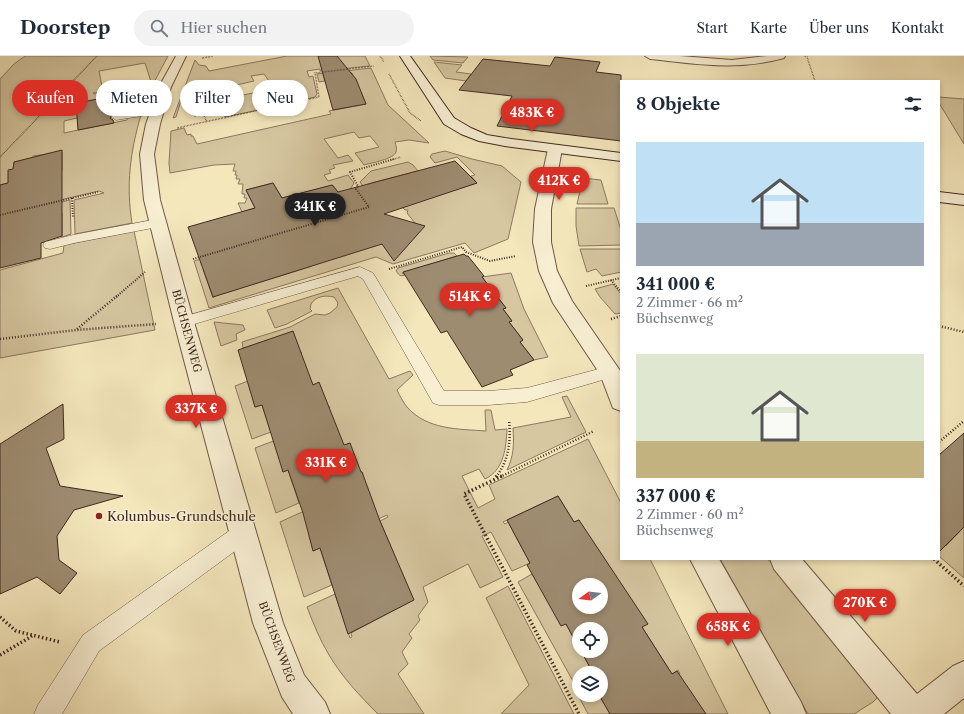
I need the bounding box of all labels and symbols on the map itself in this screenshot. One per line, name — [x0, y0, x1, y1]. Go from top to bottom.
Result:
pin: 483K € — [499, 99, 565, 133]
pin: 412K € — [526, 167, 592, 201]
pin: 341K € — [282, 193, 348, 227]
pin: 514K € — [437, 283, 503, 317]
street label: BÜCHSENWEG — [169, 288, 206, 374]
pin: 337K € — [163, 395, 229, 429]
pin: 331K € — [293, 449, 359, 483]
place label: Kolumbus-Grundschule — [107, 508, 256, 524]
marker: Kolumbus-Grundschule — [94, 511, 104, 521]
north arrow — [572, 578, 608, 614]
pin: 270K € — [832, 589, 898, 623]
street label: BÜCHSENWEG — [256, 599, 299, 685]
pin: 658K € — [695, 613, 761, 647]

